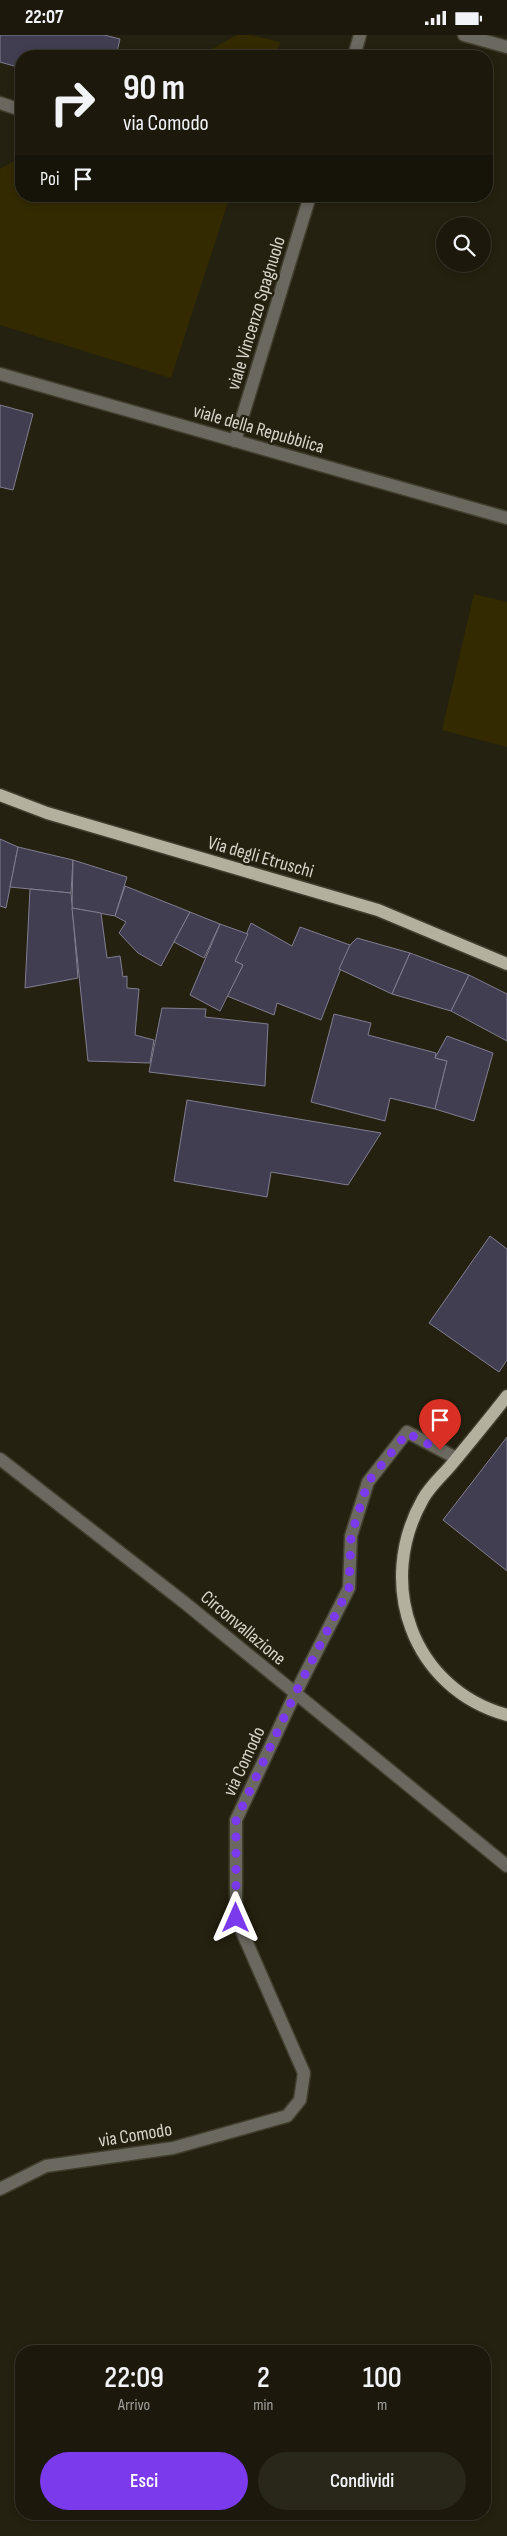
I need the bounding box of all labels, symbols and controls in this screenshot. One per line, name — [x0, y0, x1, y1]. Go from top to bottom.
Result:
text: 22:07 — [25, 6, 63, 29]
text: 90 m — [123, 67, 185, 110]
icon: right — [40, 70, 105, 135]
text: via Comodo — [123, 110, 209, 137]
icon: arrive — [69, 165, 97, 193]
text: Poi — [40, 168, 59, 191]
map controls — [436, 217, 491, 272]
button: search — [436, 217, 491, 272]
street label: viale Vincenzo Spagnuolo — [222, 234, 291, 393]
street label: viale della Repubblica — [190, 400, 327, 459]
street label: Via degli Etruschi — [205, 831, 316, 884]
pin — [419, 1399, 461, 1450]
icon: arrive — [426, 1406, 454, 1434]
street label: Circonvallazione — [196, 1586, 290, 1670]
street label: via Comodo — [218, 1723, 270, 1800]
position arrow — [209, 1891, 261, 1943]
street label: via Comodo — [97, 2118, 174, 2153]
text: 22:09 — [104, 2360, 164, 2396]
text: 2 — [257, 2360, 270, 2396]
text: 100 — [363, 2360, 402, 2396]
text: Arrivo — [118, 2396, 150, 2415]
text: min — [253, 2396, 273, 2415]
text: m — [377, 2396, 387, 2415]
button: Esci — [40, 2452, 248, 2510]
button: Condividi — [258, 2452, 466, 2510]

